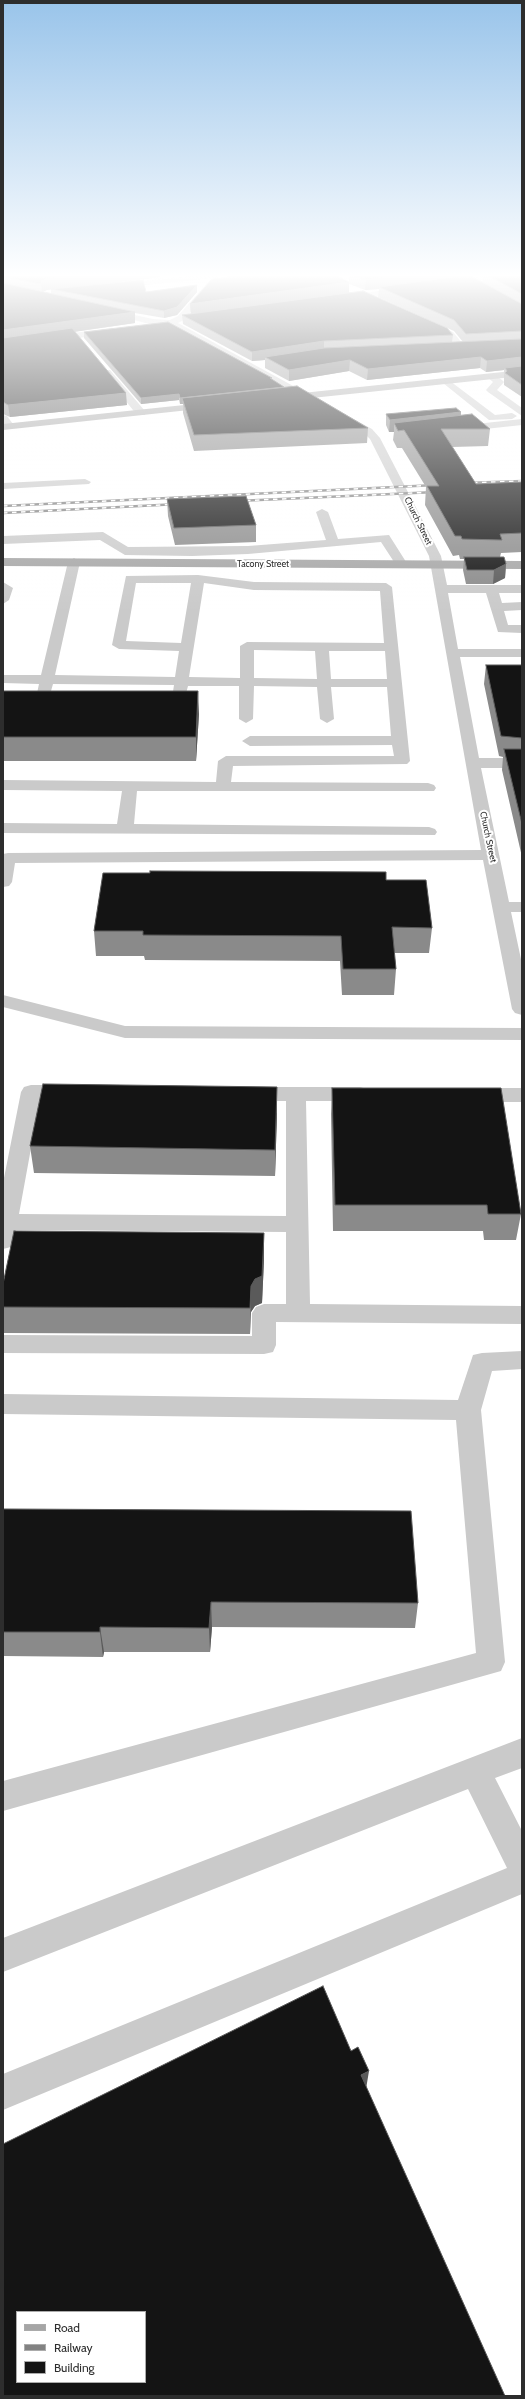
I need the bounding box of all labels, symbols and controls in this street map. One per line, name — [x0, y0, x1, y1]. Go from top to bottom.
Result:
street label: Church Street — [402, 495, 434, 547]
street label: Tacony Street — [237, 559, 289, 569]
street label: Church Street — [477, 810, 499, 864]
legend — [16, 2311, 146, 2383]
text: Road — [54, 2320, 80, 2335]
text: Railway — [54, 2340, 92, 2355]
text: Building — [54, 2360, 95, 2375]

